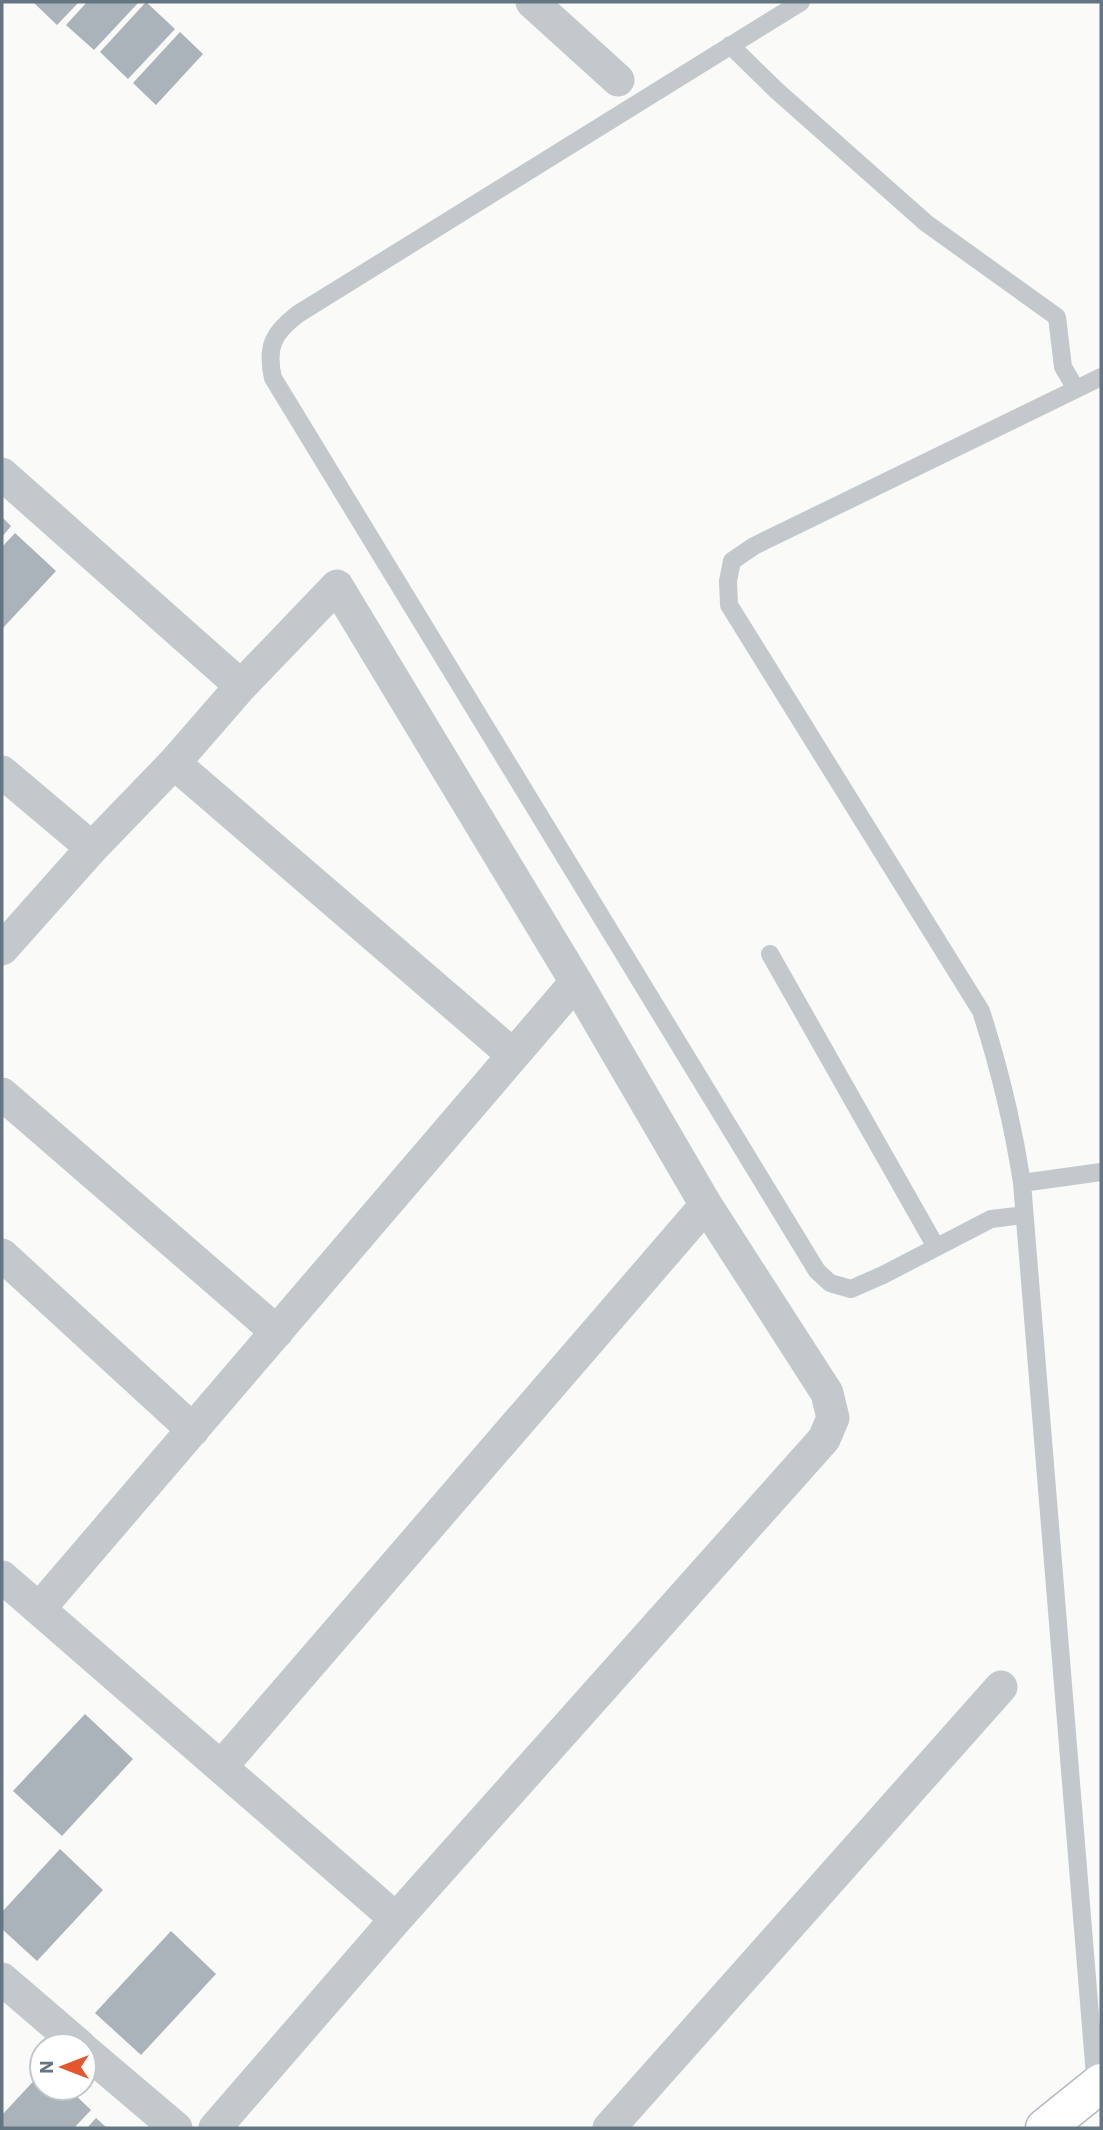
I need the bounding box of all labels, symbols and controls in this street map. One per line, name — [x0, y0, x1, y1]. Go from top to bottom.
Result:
north arrow — [28, 2032, 98, 2102]
text: N — [34, 2060, 58, 2074]

